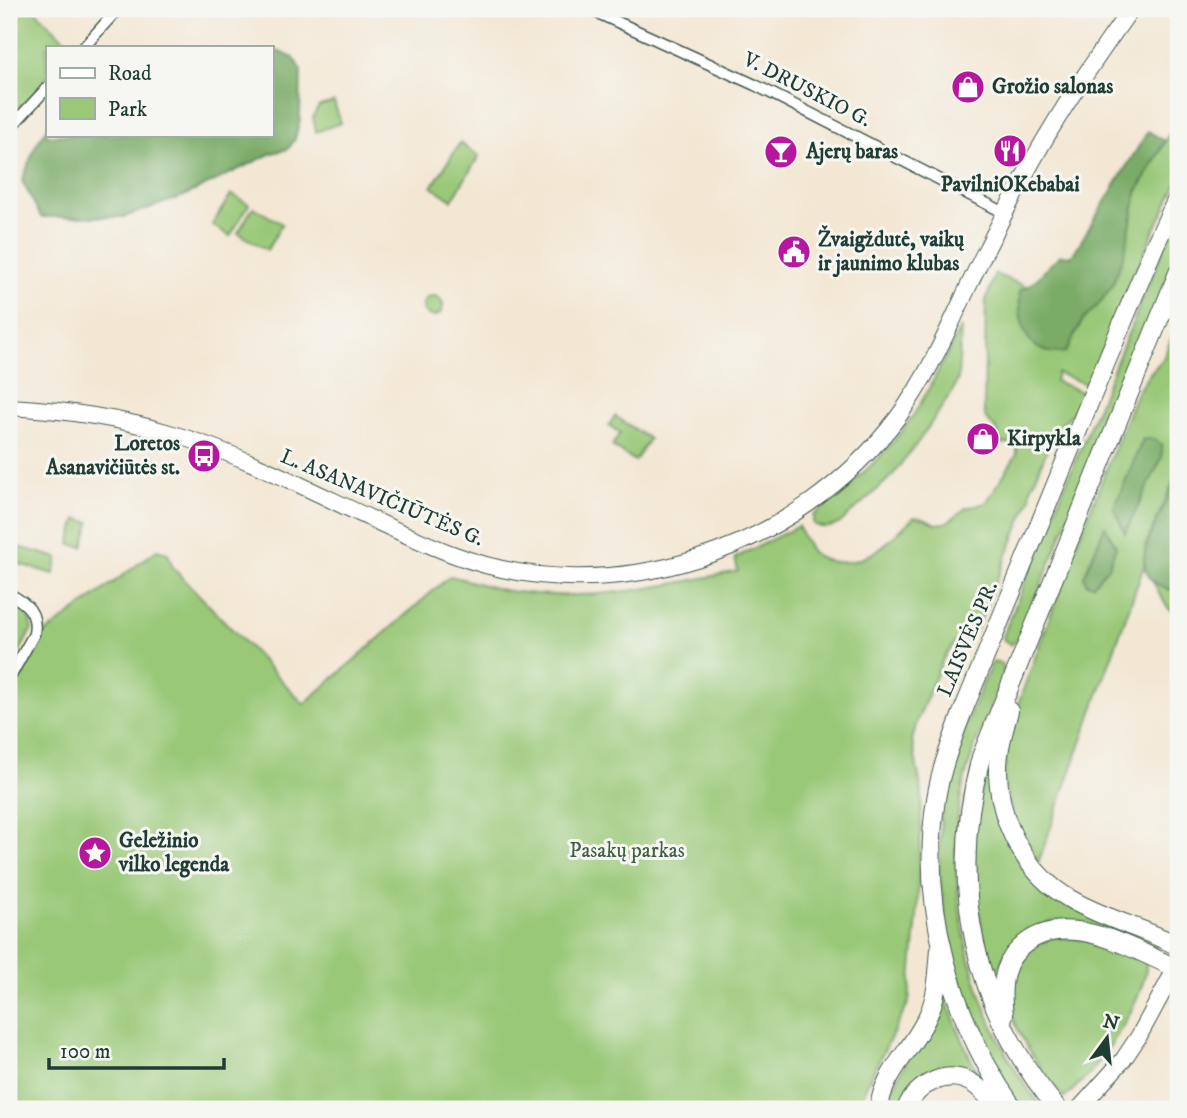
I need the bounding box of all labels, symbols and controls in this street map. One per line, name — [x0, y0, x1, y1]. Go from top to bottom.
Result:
legend — [46, 46, 273, 136]
street label: V. DRUSKIO G. — [738, 46, 875, 133]
text: Road — [108, 61, 152, 87]
shop icon: Grožio salonas — [949, 68, 987, 106]
place label: Grožio salonas — [992, 74, 1113, 100]
text: Park — [108, 97, 148, 123]
restaurant icon: PavilniOKebabai — [991, 132, 1029, 170]
bar icon: Ajerų baras — [762, 133, 800, 171]
place label: Ajerų baras — [805, 139, 898, 166]
place label: PavilniOKebabai — [940, 172, 1080, 198]
place label: Žvaigždutė, vaikų ir jaunimo klubas — [818, 225, 965, 278]
public building icon: Žvaigždutė, vaikų ir jaunimo klubas — [775, 233, 813, 271]
shop icon: Kirpykla — [964, 420, 1002, 458]
place label: Kirpykla — [1007, 426, 1082, 452]
place label: Loretos Asanavičiūtės st. — [45, 431, 180, 481]
bus stop icon: Loretos Asanavičiūtės st. — [185, 437, 223, 475]
street label: L. ASANAVIČIŪTĖS G. — [276, 442, 488, 553]
street label: LAISVĖS PR. — [931, 577, 1004, 701]
place label: Geležinio vilko legenda — [118, 828, 230, 878]
place icon: Geležinio vilko legenda — [76, 834, 114, 872]
park label: Pasakų parkas — [569, 838, 685, 864]
north arrow — [1072, 1002, 1142, 1072]
text: N — [1100, 1010, 1122, 1036]
scale bar — [49, 1027, 224, 1071]
text: 100 m — [60, 1039, 111, 1065]

